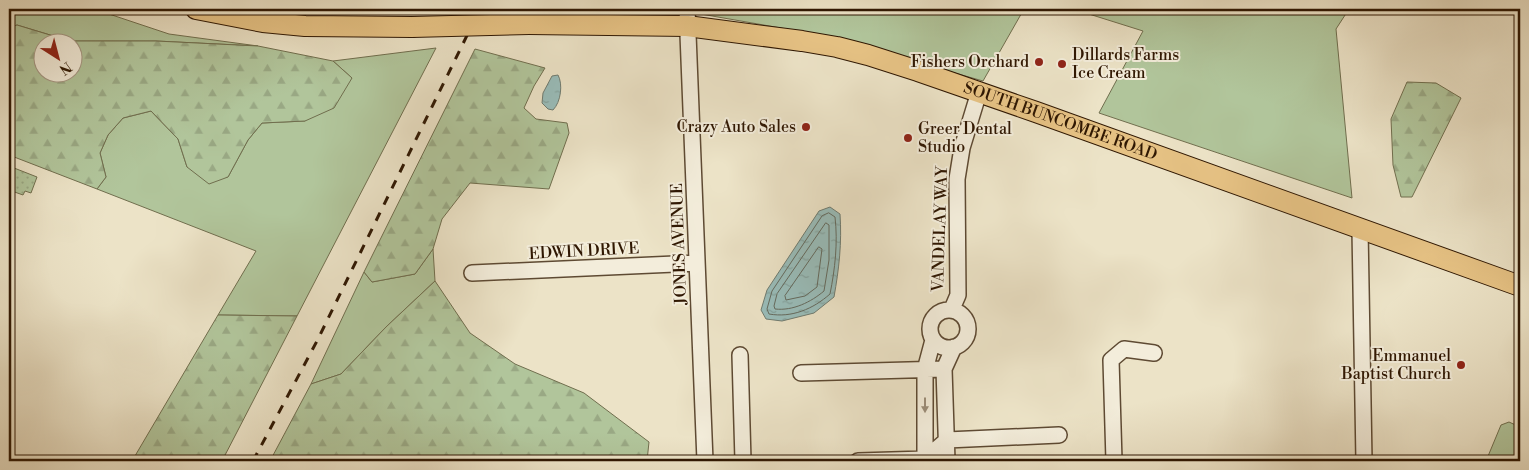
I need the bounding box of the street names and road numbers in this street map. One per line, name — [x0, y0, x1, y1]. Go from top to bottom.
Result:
street label: SOUTH BUNCOMBE ROAD — [961, 78, 1160, 165]
street label: VANDELAY WAY — [928, 164, 952, 293]
street label: JONES AVENUE — [667, 183, 691, 306]
street label: EDWIN DRIVE — [528, 238, 640, 264]

